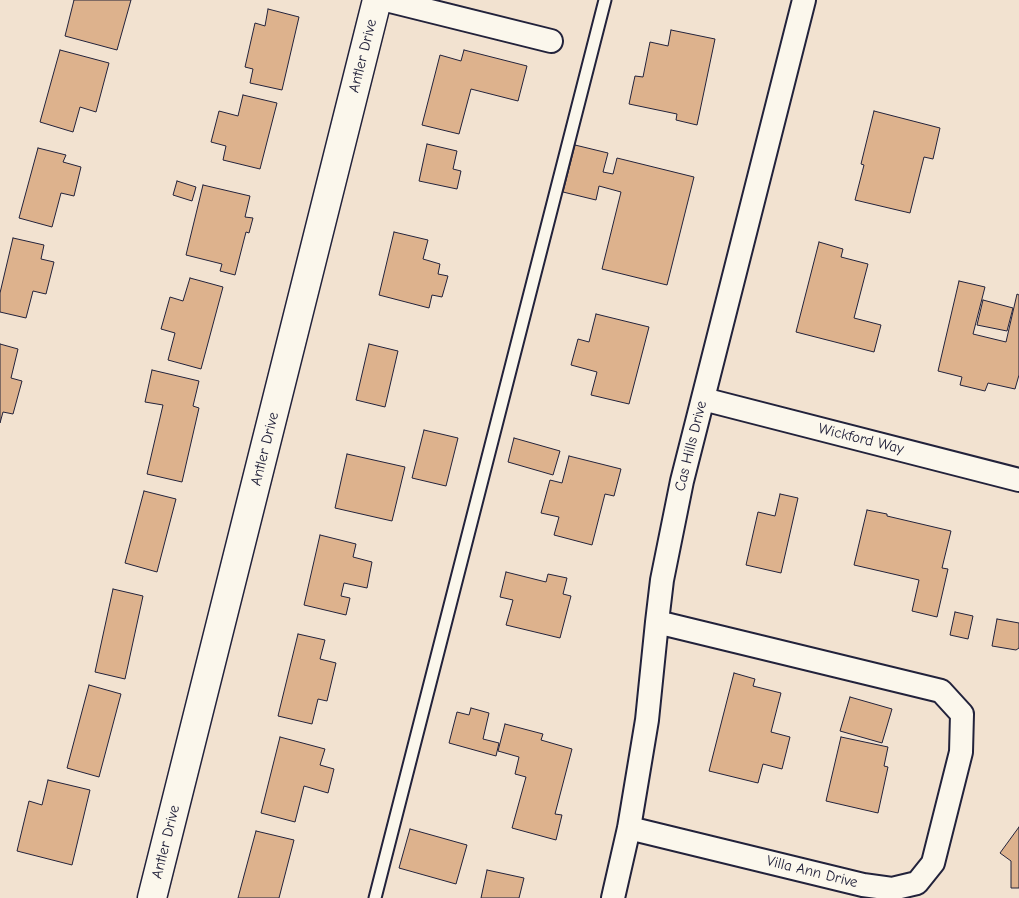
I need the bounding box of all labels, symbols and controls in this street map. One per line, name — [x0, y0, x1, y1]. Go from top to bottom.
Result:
street label: Antler Drive — [345, 17, 381, 95]
street label: Cas Hills Drive — [671, 399, 711, 493]
street label: Antler Drive — [247, 410, 283, 488]
street label: Wickford Way — [816, 420, 906, 458]
street label: Antler Drive — [148, 803, 184, 881]
street label: Villa Ann Drive — [765, 852, 859, 892]

